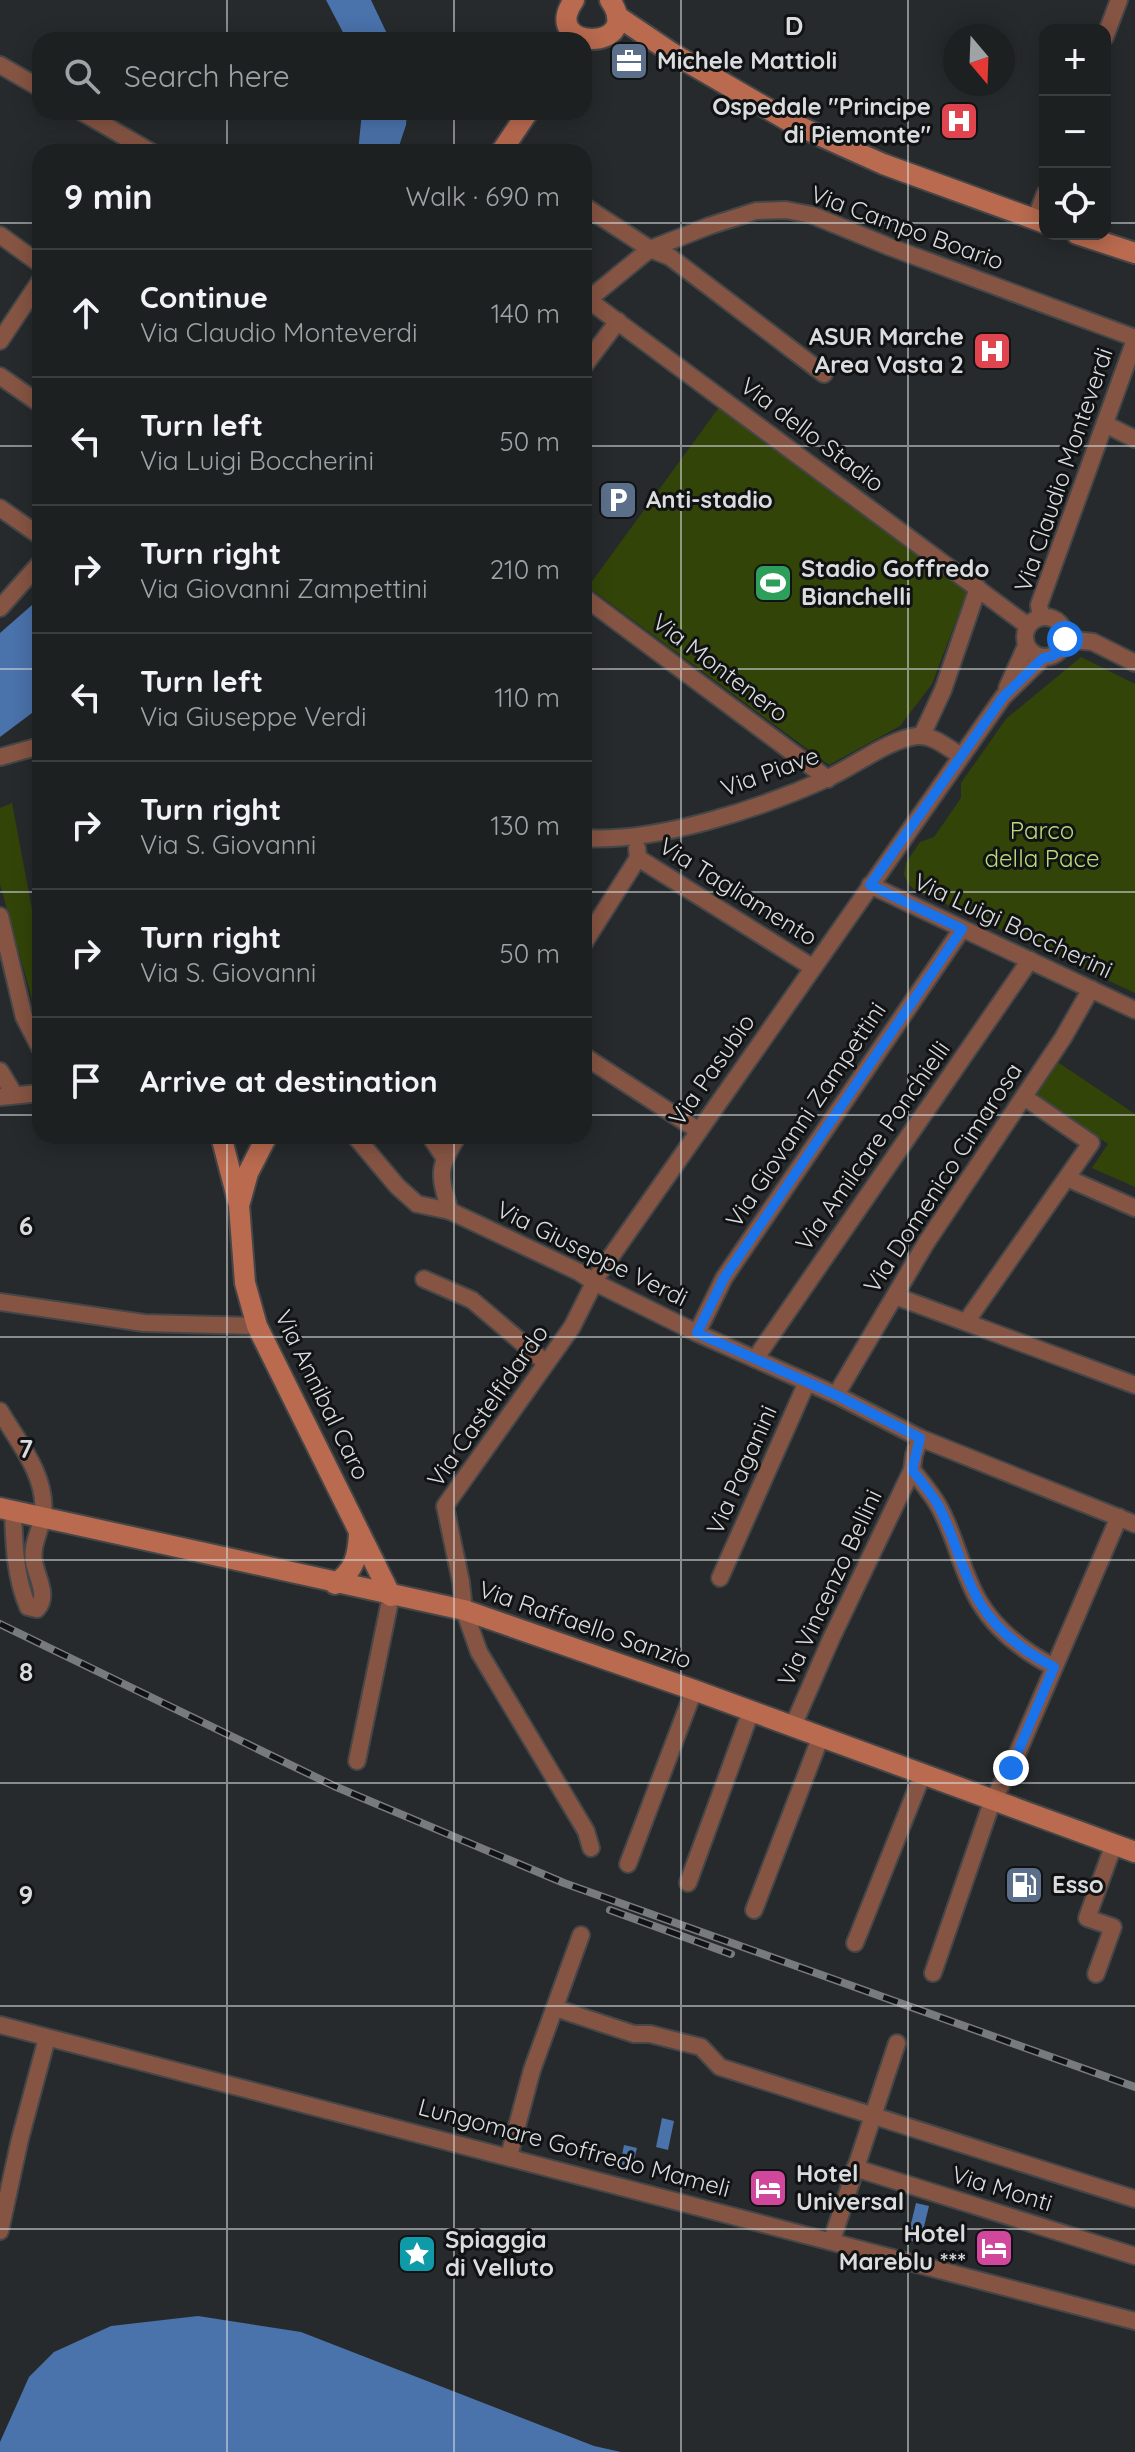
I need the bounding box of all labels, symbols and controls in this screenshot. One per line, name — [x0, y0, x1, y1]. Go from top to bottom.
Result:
text: D — [785, 9, 803, 42]
north arrow — [943, 24, 1015, 96]
map controls — [1039, 24, 1111, 240]
button: + — [1039, 24, 1111, 96]
search box — [32, 32, 592, 120]
office icon: Michele Mattioli — [608, 40, 650, 82]
place label: Michele Mattioli — [657, 45, 837, 75]
icon: search — [60, 54, 104, 98]
text: Search here — [124, 57, 290, 95]
place label: Ospedale "Principe di Piemonte" — [712, 91, 931, 149]
button: − — [1039, 96, 1111, 168]
hospital icon: Ospedale "Principe di Piemonte" — [938, 100, 980, 142]
button: locate — [1039, 168, 1111, 240]
text: 9 min — [64, 175, 152, 218]
street label: Via Campo Boario — [807, 178, 1008, 276]
text: Walk · 690 m — [405, 180, 560, 213]
text: Continue — [140, 278, 268, 316]
icon: ahead — [64, 291, 108, 335]
text: 140 m — [491, 297, 560, 330]
text: Via Claudio Monteverdi — [140, 316, 418, 349]
place label: ASUR Marche Area Vasta 2 — [809, 321, 964, 379]
hospital icon: ASUR Marche Area Vasta 2 — [971, 330, 1013, 372]
street label: Via Claudio Monteverdi — [1007, 344, 1119, 596]
street label: Via dello Stadio — [735, 370, 891, 498]
text: Turn left — [140, 406, 263, 444]
icon: left — [64, 419, 108, 463]
text: 50 m — [500, 425, 560, 458]
text: Via Luigi Boccherini — [140, 444, 374, 477]
parking icon: Anti-stadio — [597, 479, 639, 521]
place label: Anti-stadio — [646, 484, 773, 514]
text: Turn right — [140, 534, 281, 572]
icon: right — [64, 547, 108, 591]
text: 210 m — [490, 553, 560, 586]
place label: Stadio Goffredo Bianchelli — [801, 553, 989, 611]
sports icon: Stadio Goffredo Bianchelli — [752, 562, 794, 604]
text: Via Giovanni Zampettini — [140, 572, 428, 605]
street label: Via Montenero — [647, 606, 795, 728]
route start — [1047, 621, 1083, 657]
text: Turn left — [140, 662, 263, 700]
icon: left — [64, 675, 108, 719]
text: 110 m — [494, 681, 560, 714]
text: Via Giuseppe Verdi — [140, 700, 366, 733]
street label: Via Piave — [717, 740, 823, 803]
text: Turn right — [140, 790, 281, 828]
icon: right — [64, 803, 108, 847]
text: 130 m — [490, 809, 560, 842]
park label: Parco della Pace — [985, 815, 1099, 873]
text: Via S. Giovanni — [140, 828, 316, 861]
street label: Via Tagliamento — [654, 831, 823, 952]
street label: Via Luigi Boccherini — [909, 866, 1118, 984]
text: Turn right — [140, 918, 281, 956]
icon: right — [64, 931, 108, 975]
text: 50 m — [500, 937, 560, 970]
text: Via S. Giovanni — [140, 956, 316, 989]
street label: Via Giovanni Zampettini — [719, 996, 892, 1233]
street label: Via Pasubio — [662, 1008, 761, 1131]
street label: Via Amilcare Ponchielli — [788, 1035, 956, 1256]
street label: Via Domenico Cimarosa — [856, 1057, 1028, 1298]
icon: arrive — [64, 1059, 108, 1103]
text: Arrive at destination — [140, 1062, 438, 1100]
street label: Via Giuseppe Verdi — [492, 1194, 693, 1312]
text: 6 — [19, 1209, 33, 1242]
street label: Via Annibal Caro — [269, 1305, 377, 1484]
street label: Via Castelfidardo — [420, 1318, 554, 1492]
street label: Via Paganini — [699, 1400, 783, 1539]
text: 7 — [19, 1432, 33, 1465]
street label: Via Vincenzo Bellini — [770, 1484, 888, 1691]
street label: Via Raffaello Sanzio — [475, 1574, 696, 1675]
text: 8 — [19, 1655, 33, 1688]
route end — [993, 1750, 1029, 1786]
fuel station icon: Esso — [1003, 1864, 1045, 1906]
place label: Esso — [1052, 1869, 1104, 1899]
text: 9 — [19, 1878, 33, 1911]
street label: Lungomare Goffredo Mameli — [415, 2091, 733, 2203]
place label: Hotel Universal — [796, 2158, 904, 2216]
street label: Via Monti — [948, 2159, 1056, 2218]
hotel icon: Hotel Universal — [747, 2167, 789, 2209]
place label: Hotel Mareblu *** — [839, 2218, 966, 2276]
place label: Spiaggia di Velluto — [445, 2224, 554, 2282]
hotel icon: Hotel Mareblu *** — [973, 2227, 1015, 2269]
place icon: Spiaggia di Velluto — [396, 2233, 438, 2275]

